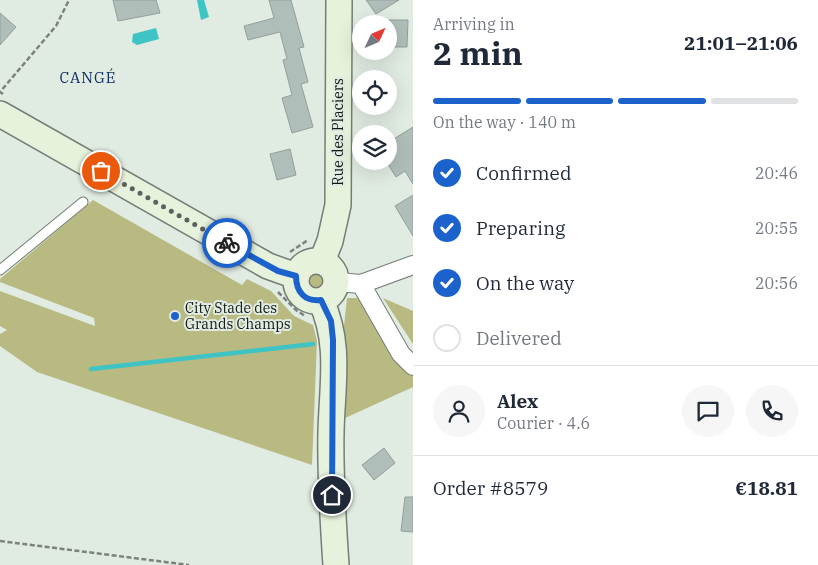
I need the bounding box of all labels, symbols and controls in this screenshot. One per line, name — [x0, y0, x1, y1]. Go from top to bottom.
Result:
text: Arriving in — [433, 14, 515, 34]
north arrow — [352, 15, 398, 60]
map controls — [352, 15, 397, 170]
text: 21:01–21:06 — [684, 31, 798, 55]
text: 2 min — [433, 32, 523, 74]
district label: CANGÉ — [60, 68, 116, 87]
button: locate — [352, 70, 397, 115]
street label: Rue des Placiers — [329, 78, 347, 186]
text: On the way · 140 m — [433, 112, 576, 132]
button: layers — [352, 125, 397, 170]
pin — [80, 150, 122, 192]
icon: bag — [87, 157, 115, 185]
icon: check — [433, 159, 461, 187]
text: Confirmed — [476, 161, 571, 185]
text: 20:46 — [755, 163, 798, 183]
icon: check — [433, 214, 461, 242]
text: Preparing — [476, 216, 565, 240]
courier — [202, 218, 252, 268]
text: 20:55 — [755, 218, 798, 238]
icon: bike — [213, 229, 241, 257]
icon: check — [433, 269, 461, 297]
text: On the way — [476, 271, 574, 295]
text: 20:56 — [755, 273, 798, 293]
place label: City Stade des Grands Champs — [185, 299, 291, 333]
marker: City Stade des Grands Champs — [169, 310, 181, 322]
text: Delivered — [476, 326, 562, 350]
button: person — [433, 385, 485, 437]
button: chat — [682, 385, 734, 437]
button: phone — [746, 385, 798, 437]
text: Alex — [497, 389, 538, 413]
text: Courier · 4.6 — [497, 413, 590, 433]
pin — [311, 474, 353, 516]
text: Order #8579 — [433, 476, 548, 500]
text: €18.81 — [735, 476, 798, 500]
icon: home — [318, 481, 346, 509]

